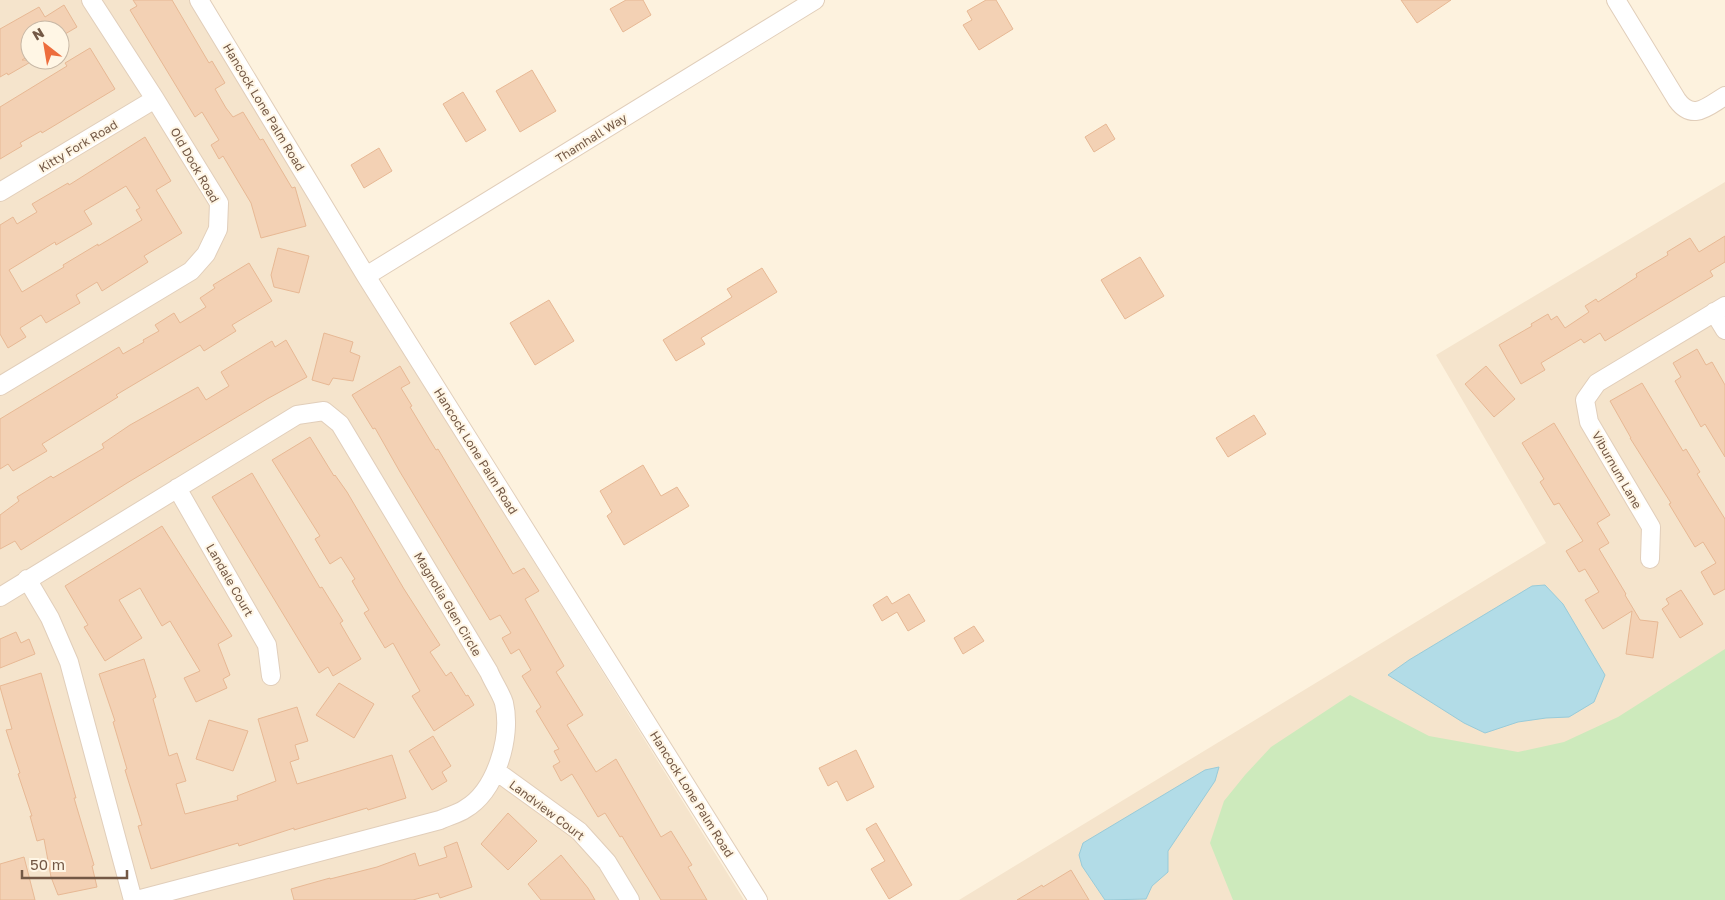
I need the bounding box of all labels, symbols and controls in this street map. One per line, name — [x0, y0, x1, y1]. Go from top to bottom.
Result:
north arrow — [20, 20, 70, 70]
text: N — [29, 23, 47, 43]
street label: Hancock Lone Palm Road — [220, 41, 308, 173]
street label: Thamhall Way — [553, 110, 630, 166]
street label: Kitty Fork Road — [36, 117, 120, 175]
street label: Old Dock Road — [167, 125, 223, 205]
street label: Hancock Lone Palm Road — [431, 385, 521, 517]
street label: Viburnum Lane — [1589, 429, 1645, 511]
street label: Landale Court — [203, 541, 257, 619]
street label: Magnolia Glen Circle — [411, 549, 485, 659]
street label: Hancock Lone Palm Road — [647, 728, 737, 860]
street label: Landview Court — [506, 777, 588, 843]
scale bar — [22, 848, 128, 880]
text: 50 m — [30, 855, 65, 873]

